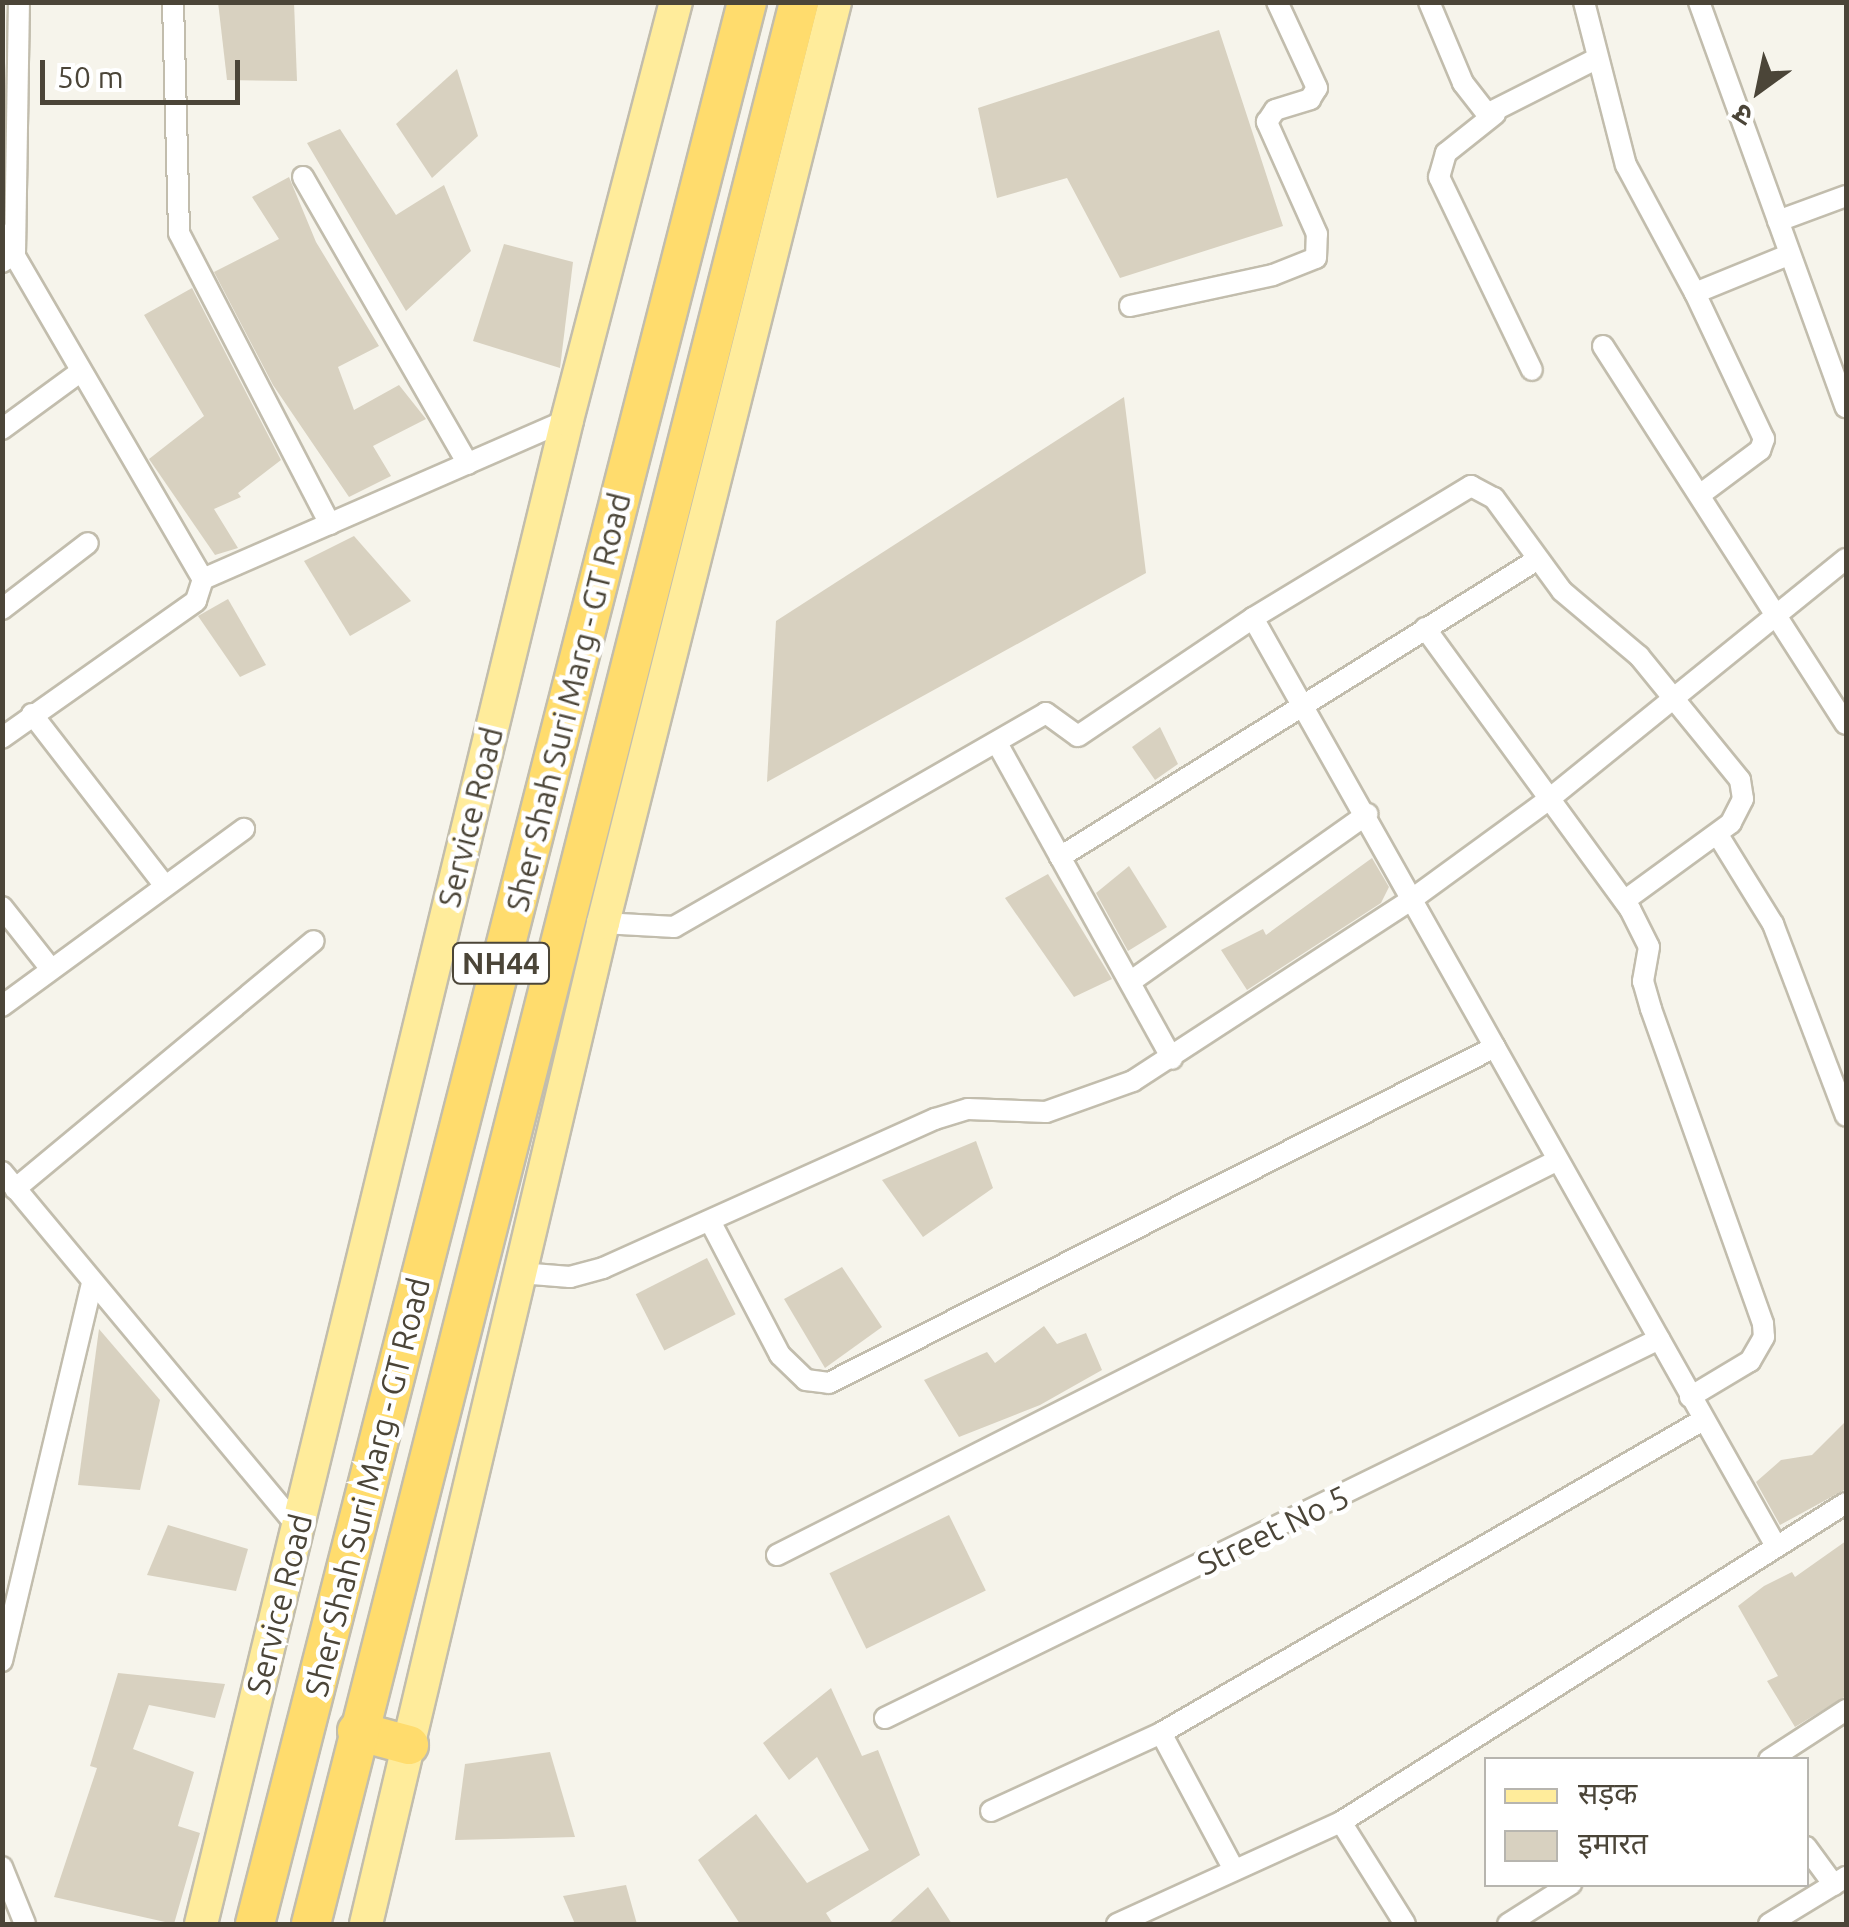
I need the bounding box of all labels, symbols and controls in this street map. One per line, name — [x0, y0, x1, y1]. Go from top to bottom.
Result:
scale bar — [45, 40, 245, 102]
north arrow — [1709, 40, 1809, 140]
text: 50 m — [57, 60, 124, 94]
text: उ — [1727, 98, 1758, 133]
street label: Sher Shah Suri Marg - GT Road — [497, 489, 639, 915]
street label: Service Road — [429, 723, 511, 911]
road number: NH44 — [451, 938, 551, 988]
street label: Sher Shah Suri Marg - GT Road — [296, 1274, 438, 1700]
street label: Street No 5 — [1191, 1477, 1355, 1583]
street label: Service Road — [238, 1510, 320, 1698]
legend — [1484, 1757, 1809, 1887]
text: सड़क — [1578, 1776, 1637, 1810]
text: इमारत — [1578, 1826, 1648, 1860]

